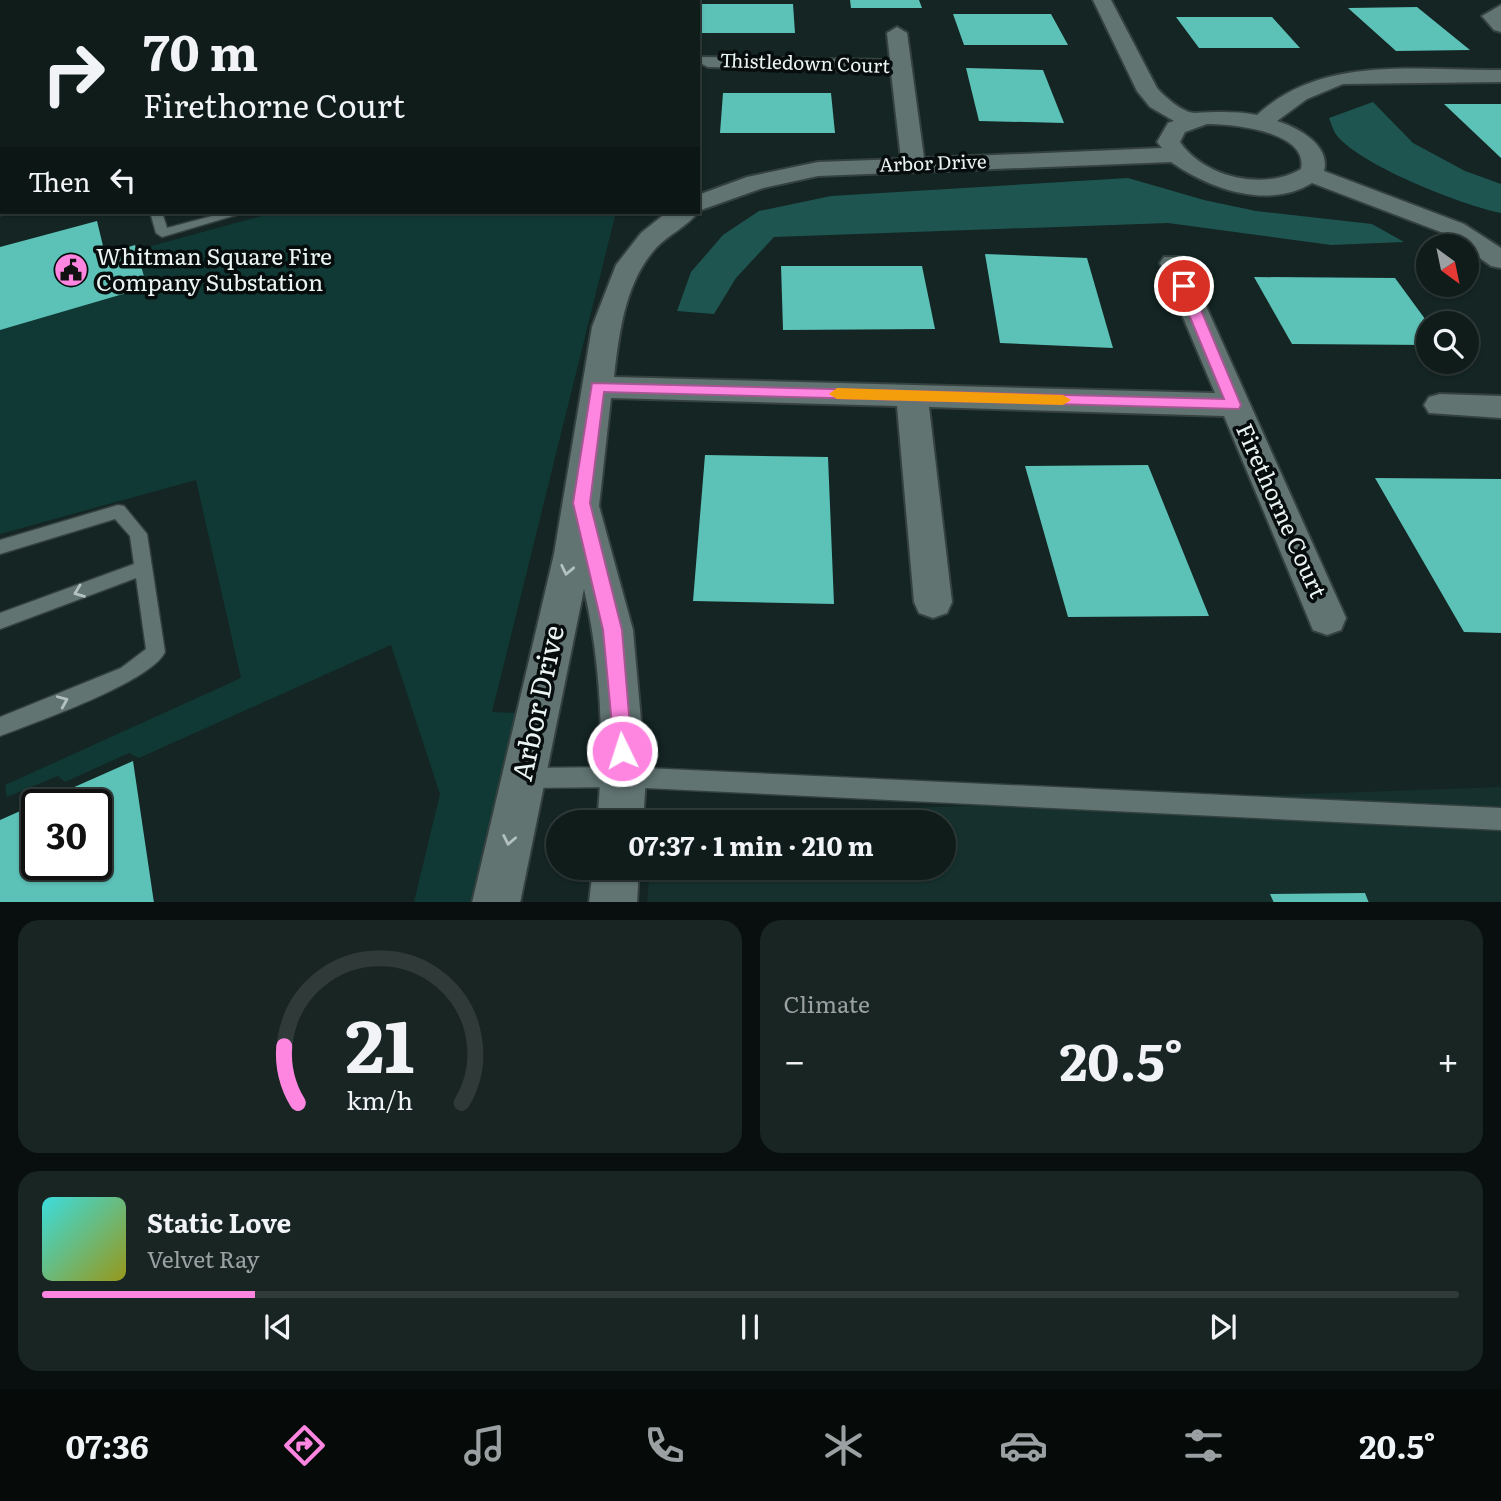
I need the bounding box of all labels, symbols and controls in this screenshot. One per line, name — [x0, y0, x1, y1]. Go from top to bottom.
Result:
text: 70 m — [143, 13, 258, 86]
icon: right — [28, 28, 119, 119]
street label: Thistledown Court — [720, 45, 891, 79]
text: Firethorne Court — [143, 80, 405, 128]
street label: Arbor Drive — [879, 146, 987, 178]
text: Then — [28, 161, 90, 200]
icon: left — [104, 161, 142, 199]
north arrow — [1416, 234, 1479, 298]
map controls — [1416, 234, 1479, 374]
place label: Whitman Square Fire Company Substation — [96, 238, 332, 298]
public building icon: Whitman Square Fire Company Substation — [52, 251, 90, 289]
pin — [1154, 256, 1214, 316]
icon: arrive — [1165, 267, 1203, 305]
button: search — [1416, 311, 1479, 374]
street label: Firethorne Court — [1229, 417, 1337, 604]
one-way arrow — [561, 564, 575, 576]
one-way arrow — [74, 583, 86, 597]
street label: Arbor Drive — [499, 621, 573, 784]
one-way arrow — [56, 695, 68, 709]
position arrow — [585, 714, 659, 788]
speed limit sign: 30 — [21, 789, 112, 880]
text: 07:37 · 1 min · 210 m — [628, 825, 874, 864]
one-way arrow — [502, 834, 517, 846]
text: Climate — [784, 986, 870, 1020]
text: 21 — [345, 987, 414, 1095]
text: 20.5° — [1059, 1020, 1183, 1097]
text: − — [784, 1030, 806, 1087]
text: + — [1437, 1030, 1459, 1087]
text: km/h — [346, 1080, 413, 1117]
text: Static Love — [147, 1202, 291, 1241]
text: Velvet Ray — [147, 1241, 259, 1275]
icon: previous — [259, 1308, 297, 1346]
icon: pause — [731, 1308, 769, 1346]
icon: next — [1204, 1308, 1242, 1346]
text: 07:36 — [65, 1421, 149, 1469]
icon: directions — [280, 1421, 329, 1470]
icon: music — [460, 1421, 509, 1470]
icon: phone — [640, 1421, 689, 1470]
icon: climate — [819, 1421, 868, 1470]
icon: car — [999, 1421, 1048, 1470]
icon: filters — [1179, 1421, 1228, 1470]
text: 20.5° — [1359, 1421, 1435, 1469]

